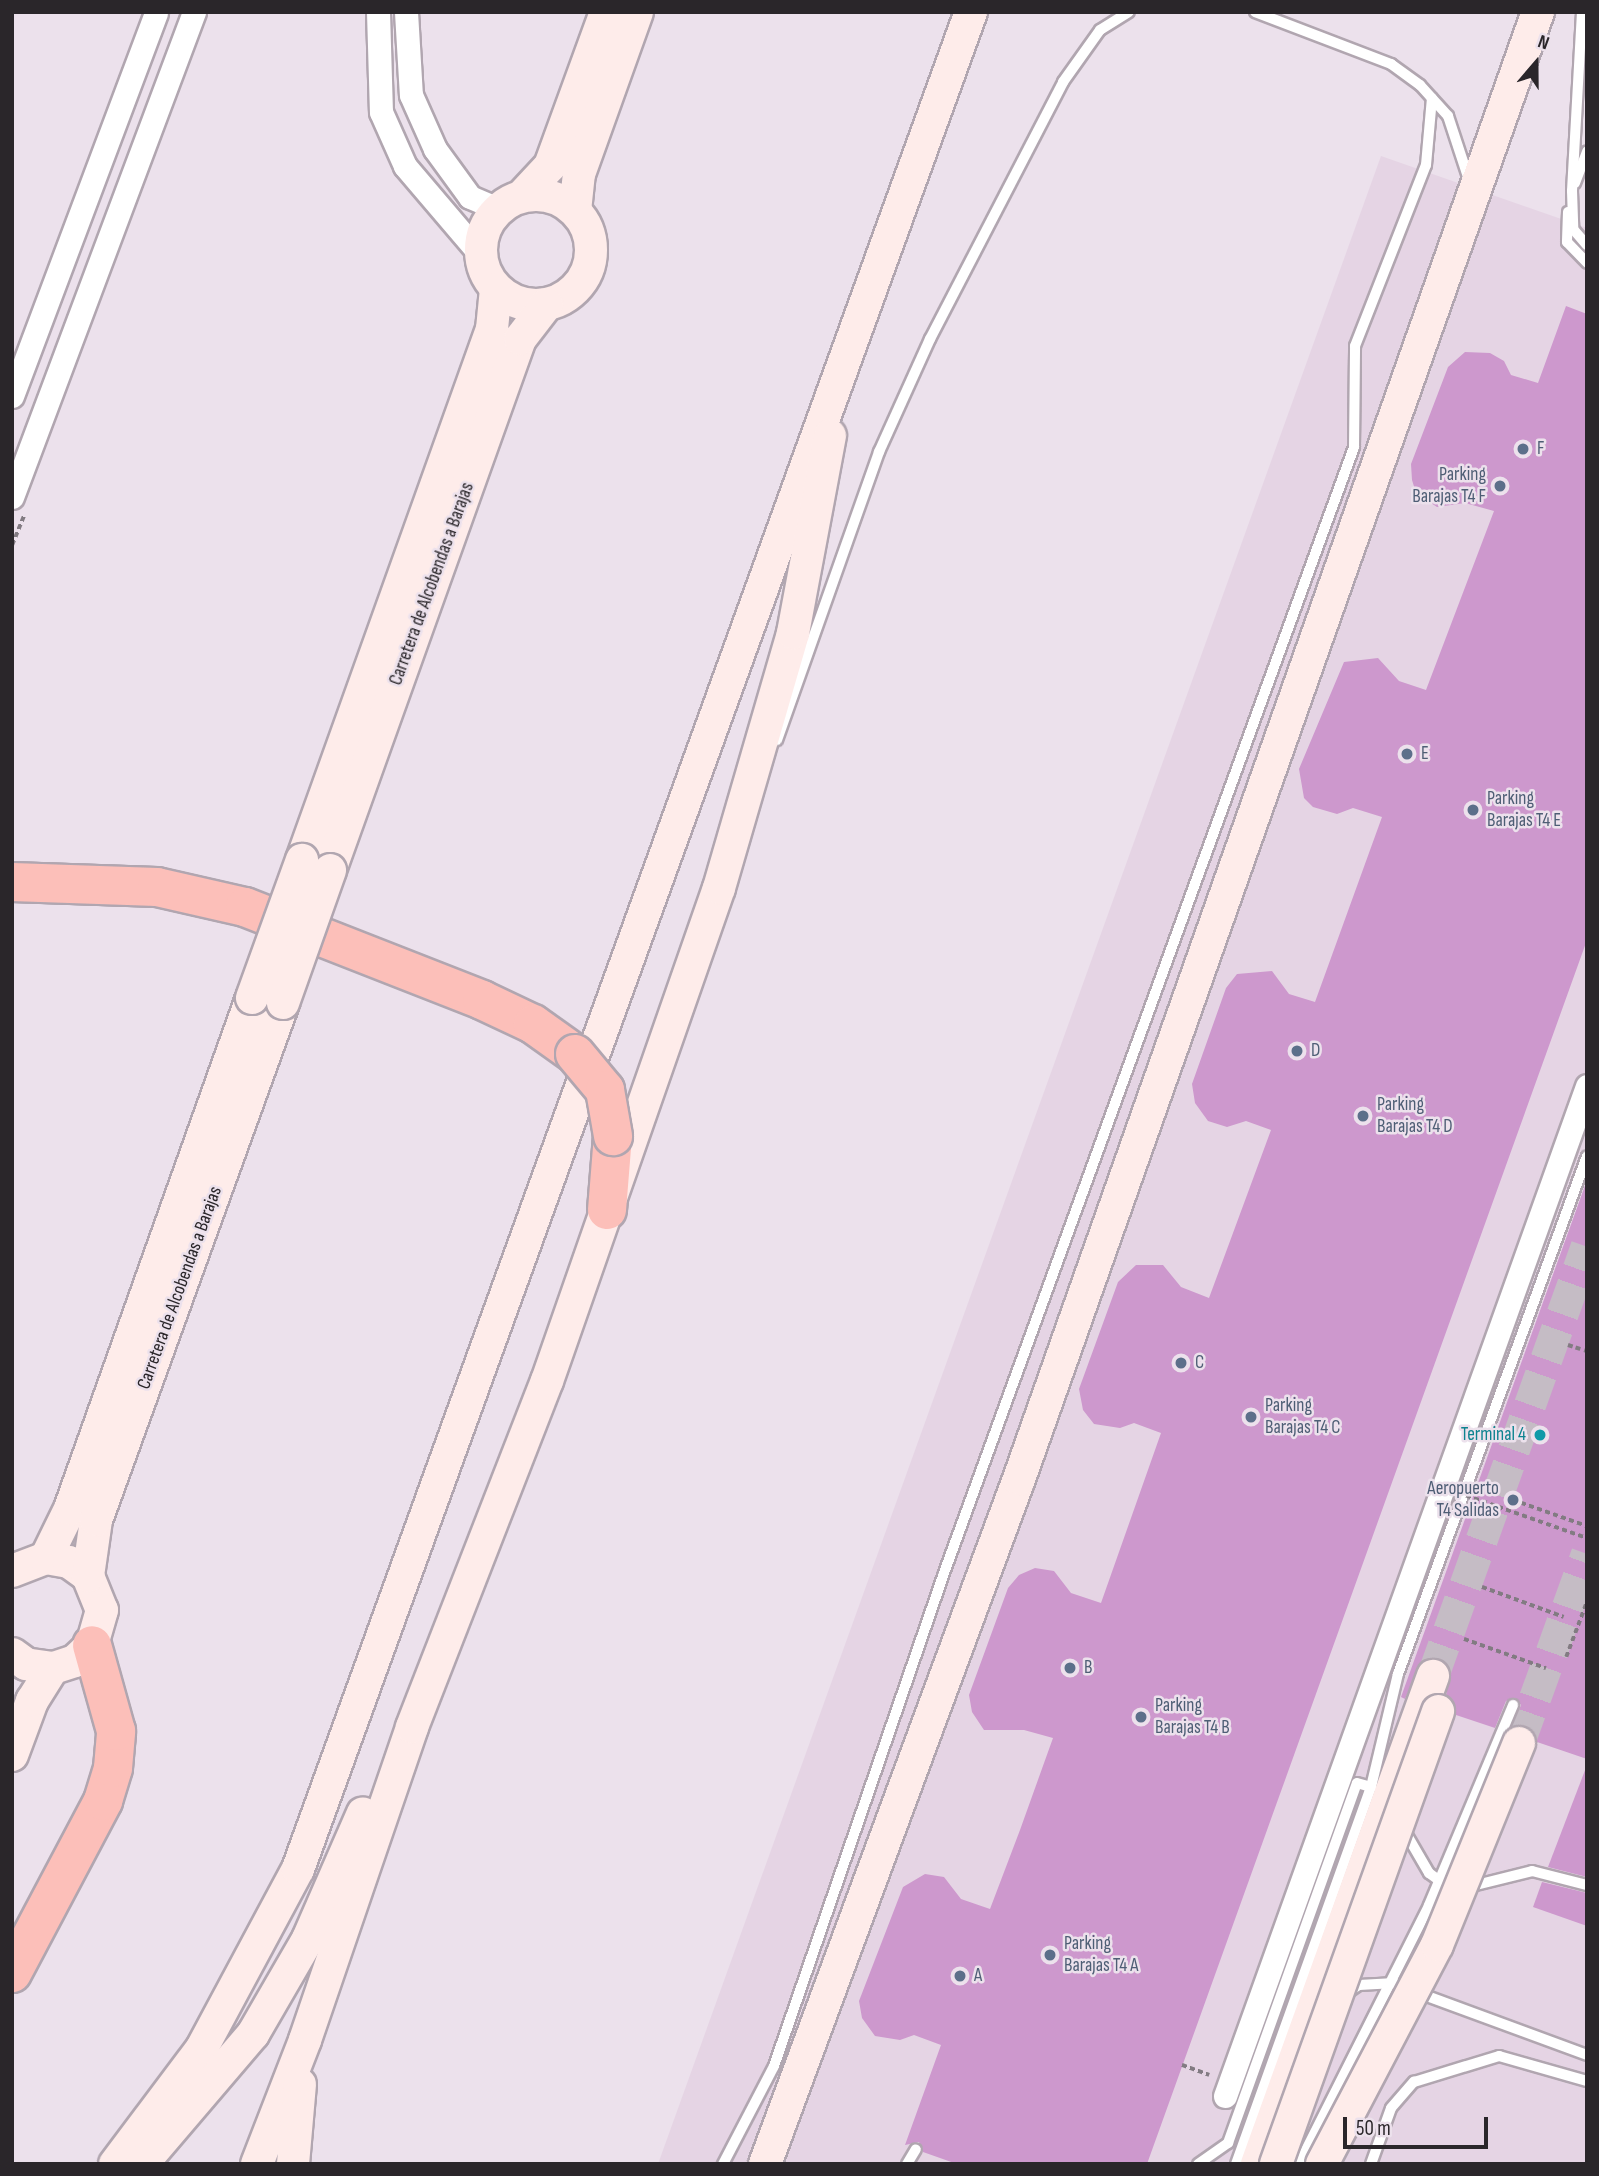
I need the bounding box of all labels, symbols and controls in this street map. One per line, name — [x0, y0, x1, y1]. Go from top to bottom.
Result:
north arrow — [1501, 28, 1571, 98]
text: N — [1535, 30, 1552, 55]
place label: F — [1537, 438, 1544, 460]
marker: F — [1515, 441, 1531, 457]
place label: Parking Barajas T4 F — [1412, 464, 1486, 508]
marker: Parking Barajas T4 F — [1492, 478, 1508, 494]
street label: Carretera de Alcobendas a Barajas — [385, 480, 479, 688]
place label: E — [1421, 743, 1429, 765]
marker: E — [1399, 746, 1415, 762]
place label: Parking Barajas T4 E — [1487, 788, 1561, 832]
marker: Parking Barajas T4 E — [1465, 802, 1481, 818]
place label: D — [1311, 1040, 1320, 1062]
marker: D — [1289, 1043, 1305, 1059]
place label: Parking Barajas T4 D — [1377, 1094, 1453, 1138]
marker: Parking Barajas T4 D — [1355, 1108, 1371, 1124]
street label: Carretera de Alcobendas a Barajas — [133, 1184, 227, 1392]
place label: C — [1195, 1352, 1204, 1374]
marker: C — [1173, 1355, 1189, 1371]
place label: Parking Barajas T4 C — [1265, 1395, 1340, 1439]
marker: Parking Barajas T4 C — [1243, 1409, 1259, 1425]
place label: Terminal 4 — [1461, 1424, 1526, 1446]
marker: Terminal 4 — [1532, 1427, 1548, 1443]
place label: Aeropuerto T4 Salidas — [1427, 1478, 1499, 1522]
marker: Aeropuerto T4 Salidas — [1505, 1492, 1521, 1508]
place label: B — [1084, 1657, 1092, 1679]
marker: B — [1062, 1660, 1078, 1676]
place label: Parking Barajas T4 B — [1155, 1695, 1230, 1739]
marker: Parking Barajas T4 B — [1133, 1709, 1149, 1725]
place label: Parking Barajas T4 A — [1064, 1933, 1138, 1977]
marker: Parking Barajas T4 A — [1042, 1947, 1058, 1963]
place label: A — [974, 1965, 982, 1987]
marker: A — [952, 1968, 968, 1984]
scale bar — [1347, 2102, 1492, 2146]
text: 50 m — [1356, 2116, 1391, 2141]

